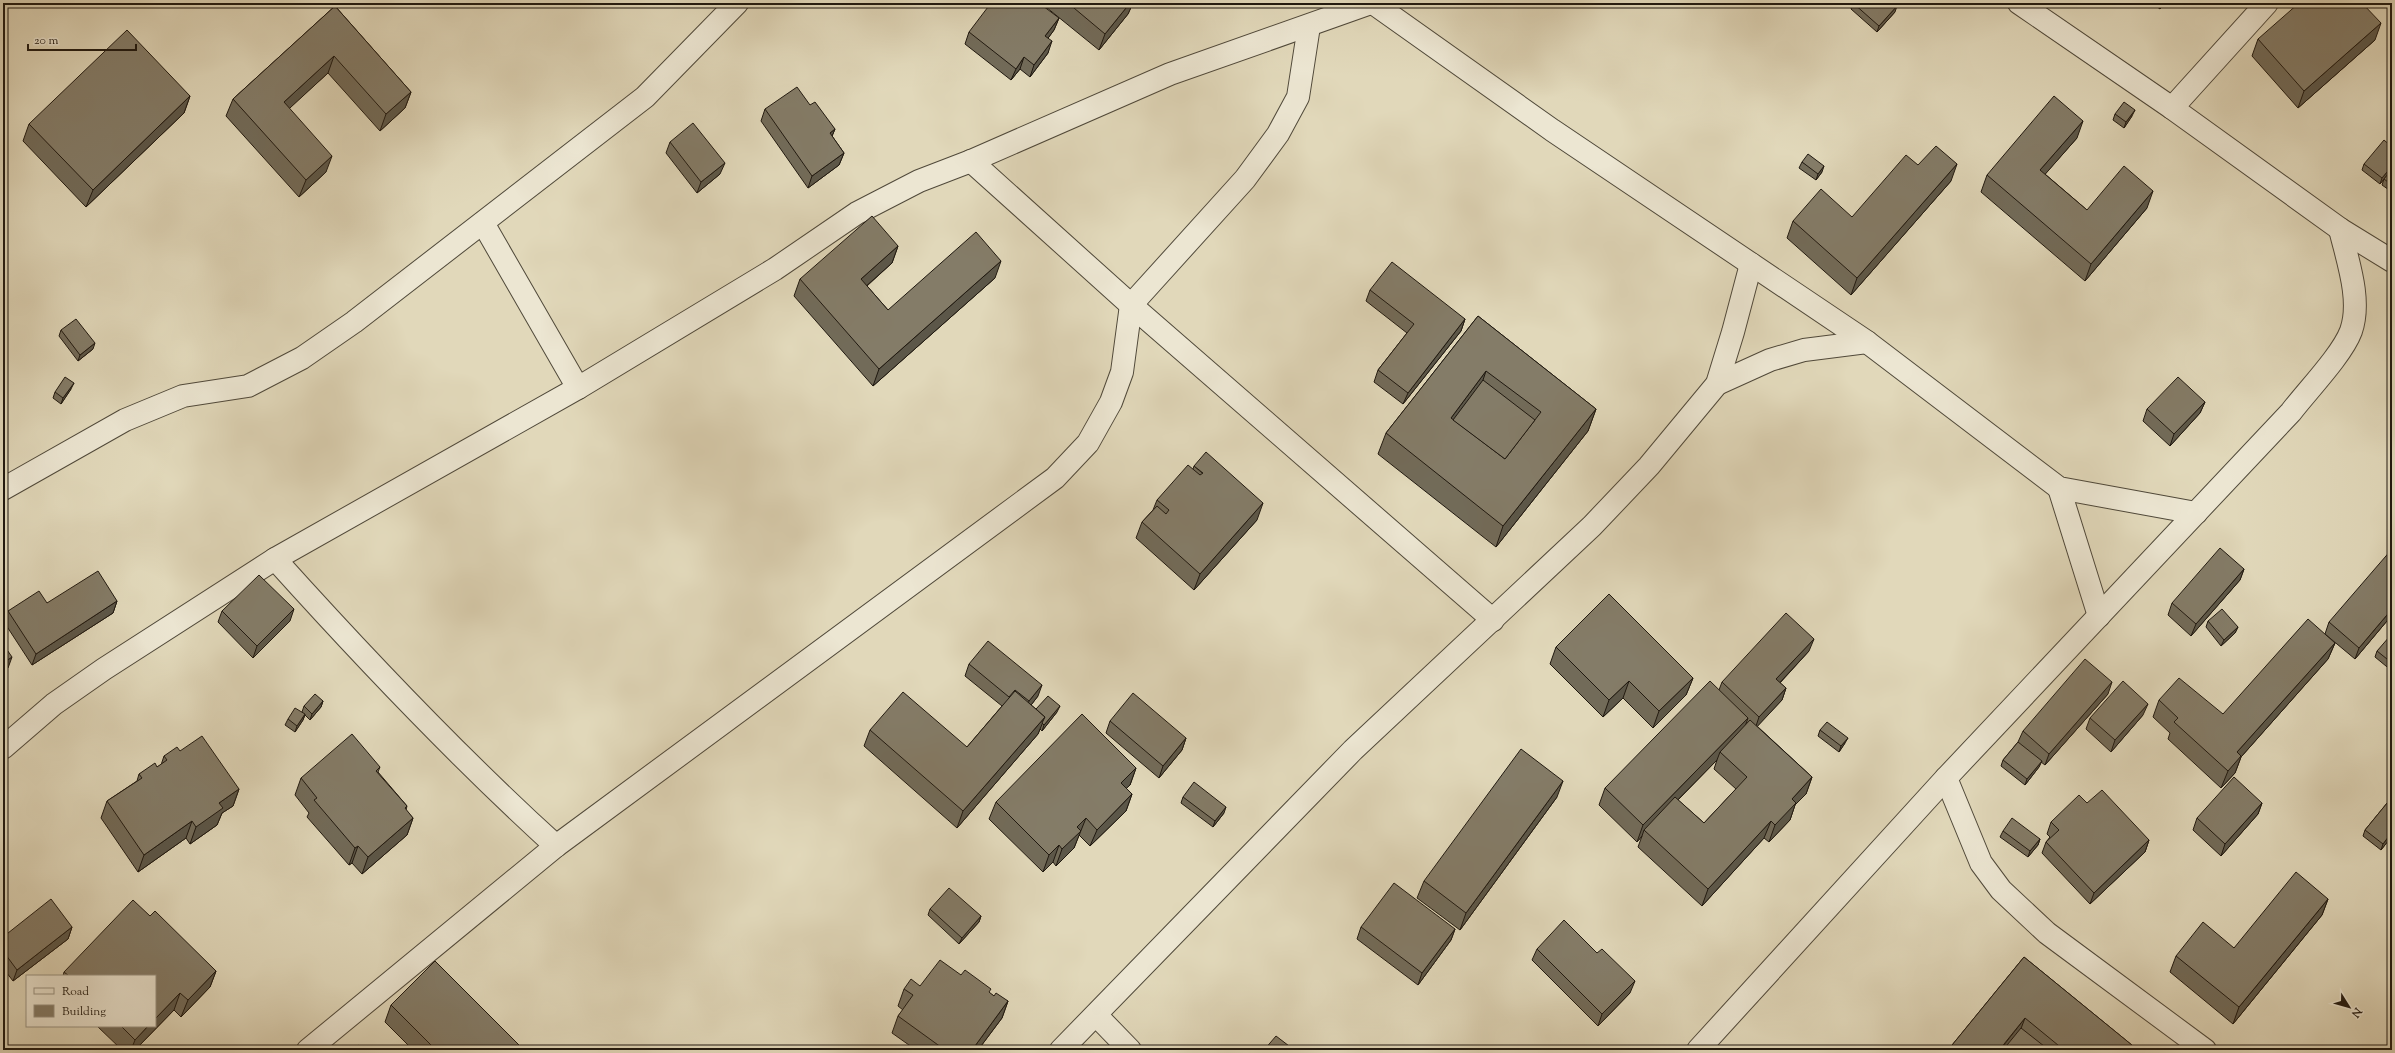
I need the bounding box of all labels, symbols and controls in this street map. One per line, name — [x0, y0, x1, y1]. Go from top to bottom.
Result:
scale bar — [28, 26, 136, 52]
text: 20 m — [34, 32, 59, 50]
legend — [26, 975, 156, 1027]
text: Road — [62, 983, 89, 1001]
north arrow — [2329, 987, 2369, 1027]
text: Building — [62, 1003, 106, 1021]
text: N — [2347, 1003, 2366, 1021]

